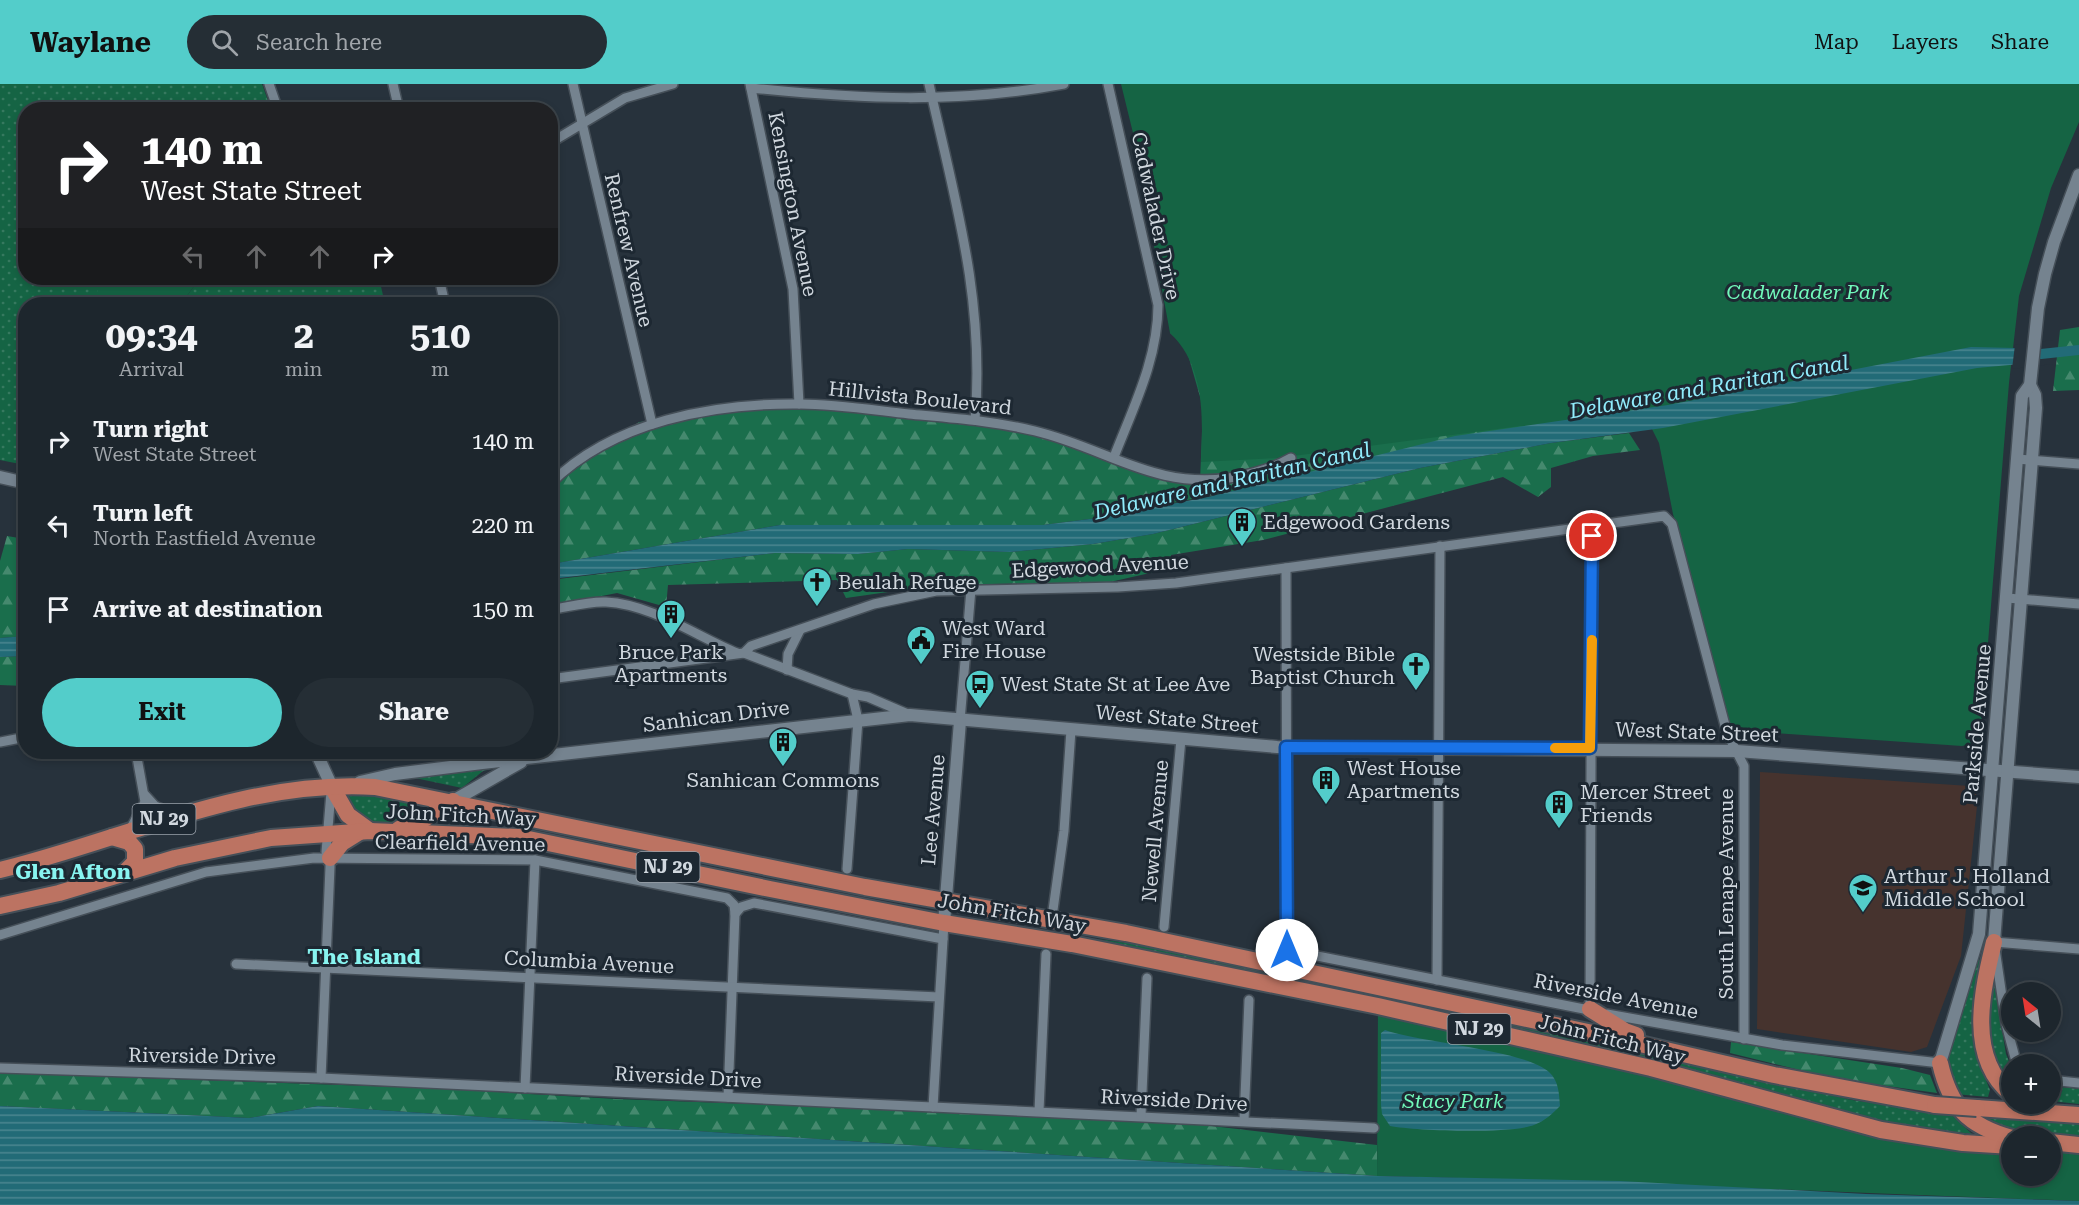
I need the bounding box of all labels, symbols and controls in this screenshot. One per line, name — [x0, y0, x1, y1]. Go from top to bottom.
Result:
search box — [187, 15, 607, 69]
text: Waylane — [30, 26, 151, 59]
icon: search — [208, 26, 241, 59]
text: Search here — [256, 30, 382, 55]
text: Map — [1814, 30, 1859, 54]
text: Layers — [1892, 30, 1958, 54]
text: Share — [1991, 30, 2049, 54]
street label: Kensington Avenue — [763, 110, 823, 298]
text: 140 m — [141, 125, 263, 174]
icon: right — [42, 126, 120, 204]
street label: Cadwalader Drive — [1126, 130, 1186, 302]
street label: Renfrew Avenue — [600, 171, 658, 329]
text: West State Street — [141, 175, 362, 207]
icon: left — [177, 240, 210, 273]
icon: ahead — [240, 240, 273, 273]
icon: ahead — [303, 240, 336, 273]
icon: right — [366, 240, 399, 273]
park label: Cadwalader Park — [1727, 280, 1890, 304]
text: 09:34 — [106, 315, 197, 357]
text: 2 — [294, 315, 314, 357]
text: 510 — [410, 315, 470, 357]
water label: Delaware and Raritan Canal — [1566, 351, 1851, 424]
text: Arrival — [119, 357, 184, 381]
text: min — [285, 357, 322, 381]
text: m — [431, 357, 449, 381]
street label: Hillvista Boulevard — [827, 376, 1013, 420]
text: Turn right — [93, 417, 208, 442]
icon: right — [42, 425, 75, 458]
text: 140 m — [471, 429, 534, 454]
water label: Delaware and Raritan Canal — [1090, 437, 1373, 525]
text: West State Street — [93, 442, 256, 466]
text: Turn left — [93, 501, 193, 526]
building icon: Edgewood Gardens — [1226, 506, 1258, 548]
icon: left — [42, 509, 75, 542]
place label: Edgewood Gardens — [1263, 510, 1450, 534]
pin — [1566, 510, 1617, 561]
text: 220 m — [471, 513, 534, 538]
icon: arrive — [1575, 519, 1608, 552]
text: North Eastfield Avenue — [93, 526, 316, 550]
street label: Edgewood Avenue — [1011, 549, 1189, 583]
church icon: Beulah Refuge — [801, 566, 833, 608]
place label: Beulah Refuge — [838, 570, 977, 594]
icon: arrive — [42, 593, 75, 626]
text: Arrive at destination — [93, 597, 322, 622]
text: 150 m — [471, 597, 534, 622]
building icon: Bruce Park Apartments — [655, 598, 687, 640]
place label: West Ward Fire House — [942, 616, 1046, 663]
public building icon: West Ward Fire House — [905, 624, 937, 666]
place label: Bruce Park Apartments — [615, 640, 727, 687]
place label: Westside Bible Baptist Church — [1250, 642, 1395, 689]
street label: Parkside Avenue — [1958, 643, 1996, 805]
church icon: Westside Bible Baptist Church — [1400, 650, 1432, 692]
bus stop icon: West State St at Lee Ave — [964, 668, 996, 710]
place label: West State St at Lee Ave — [1001, 672, 1230, 696]
button: Exit — [42, 678, 282, 747]
button: Share — [294, 678, 534, 747]
street label: Sanhican Drive — [641, 695, 791, 737]
street label: West State Street — [1095, 700, 1260, 738]
street label: West State Street — [1615, 717, 1780, 747]
building icon: Sanhican Commons — [767, 726, 799, 768]
street label: Lee Avenue — [916, 754, 950, 866]
place label: West House Apartments — [1347, 756, 1461, 803]
street label: Newell Avenue — [1137, 759, 1173, 903]
building icon: West House Apartments — [1310, 764, 1342, 806]
place label: Sanhican Commons — [686, 768, 880, 792]
place label: Mercer Street Friends — [1580, 780, 1711, 827]
building icon: Mercer Street Friends — [1543, 788, 1575, 830]
street label: South Lenape Avenue — [1714, 788, 1738, 999]
street label: John Fitch Way — [385, 799, 537, 831]
road number: NJ 29 — [132, 804, 195, 834]
street label: Clearfield Avenue — [375, 830, 545, 856]
road number: NJ 29 — [636, 852, 700, 882]
district label: Glen Afton — [15, 860, 131, 884]
place label: Arthur J. Holland Middle School — [1884, 864, 2050, 911]
school or university icon: Arthur J. Holland Middle School — [1847, 872, 1879, 914]
street label: John Fitch Way — [936, 888, 1088, 938]
position arrow — [1255, 918, 1319, 982]
district label: The Island — [307, 945, 421, 969]
street label: Columbia Avenue — [503, 946, 675, 978]
street label: Riverside Avenue — [1532, 968, 1700, 1024]
north arrow — [2001, 982, 2061, 1042]
map controls — [2001, 982, 2061, 1186]
street label: John Fitch Way — [1536, 1009, 1688, 1069]
road number: NJ 29 — [1448, 1014, 1510, 1044]
street label: Riverside Drive — [128, 1043, 276, 1069]
button: + — [2001, 1054, 2061, 1114]
street label: Riverside Drive — [614, 1061, 762, 1093]
street label: Riverside Drive — [1100, 1084, 1248, 1116]
park label: Stacy Park — [1402, 1089, 1504, 1113]
button: − — [2001, 1126, 2061, 1186]

